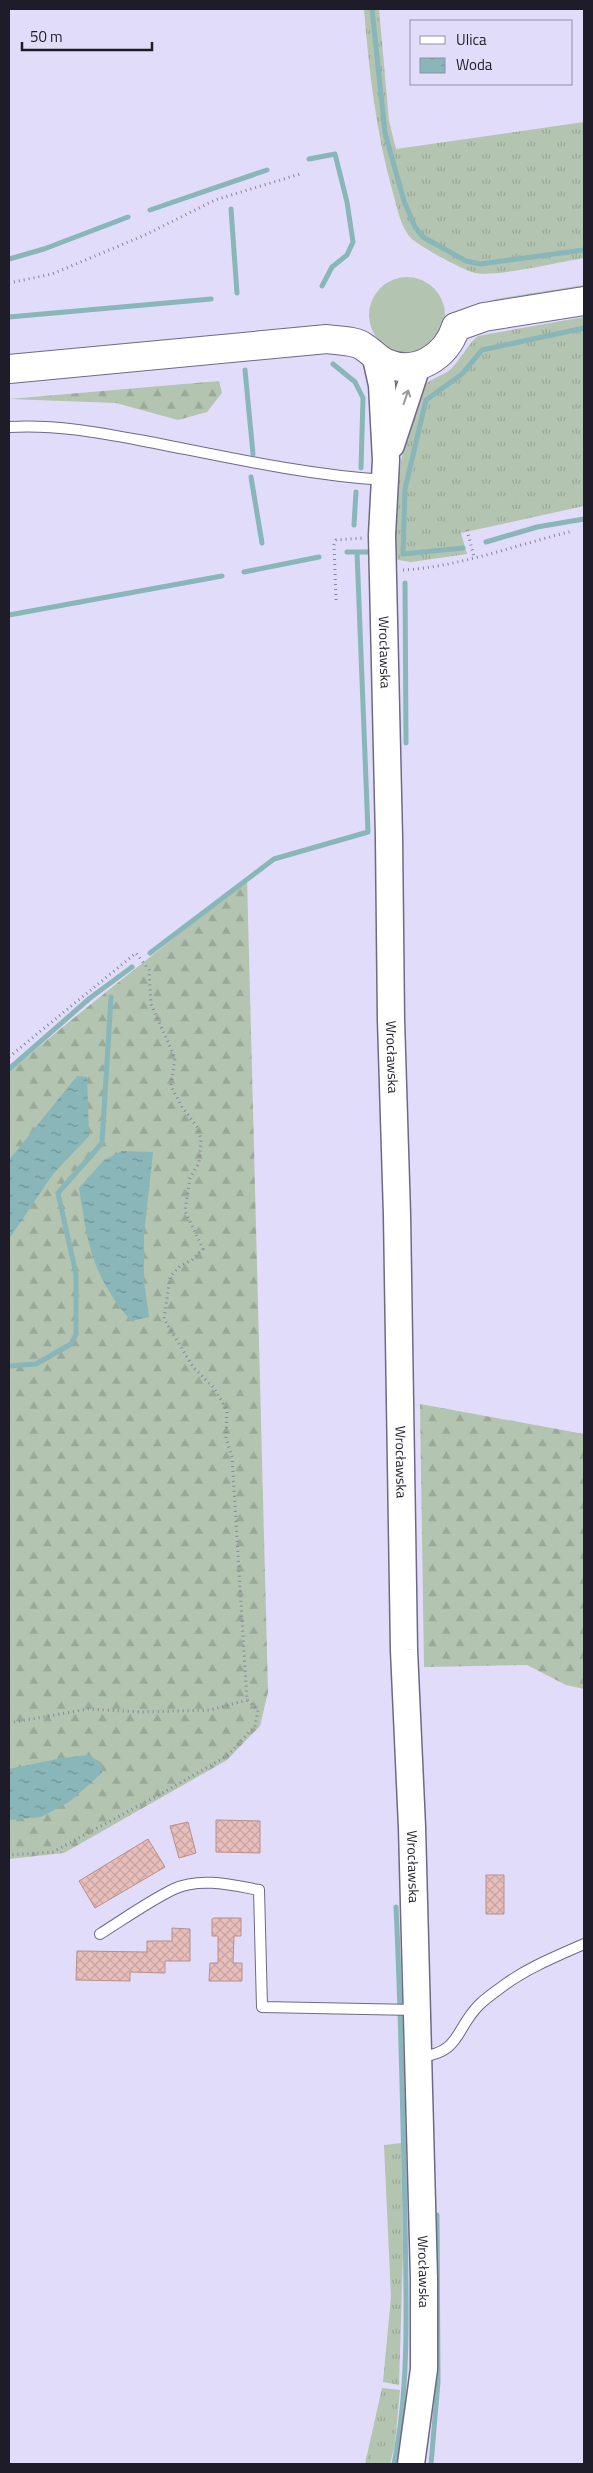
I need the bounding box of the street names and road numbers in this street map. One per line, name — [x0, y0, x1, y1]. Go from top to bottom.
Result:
street label: Wrocławska — [374, 616, 397, 689]
street label: Wrocławska — [381, 1020, 404, 1094]
street label: Wrocławska — [390, 1425, 413, 1498]
street label: Wrocławska — [402, 1830, 425, 1903]
street label: Wrocławska — [413, 2235, 435, 2308]

